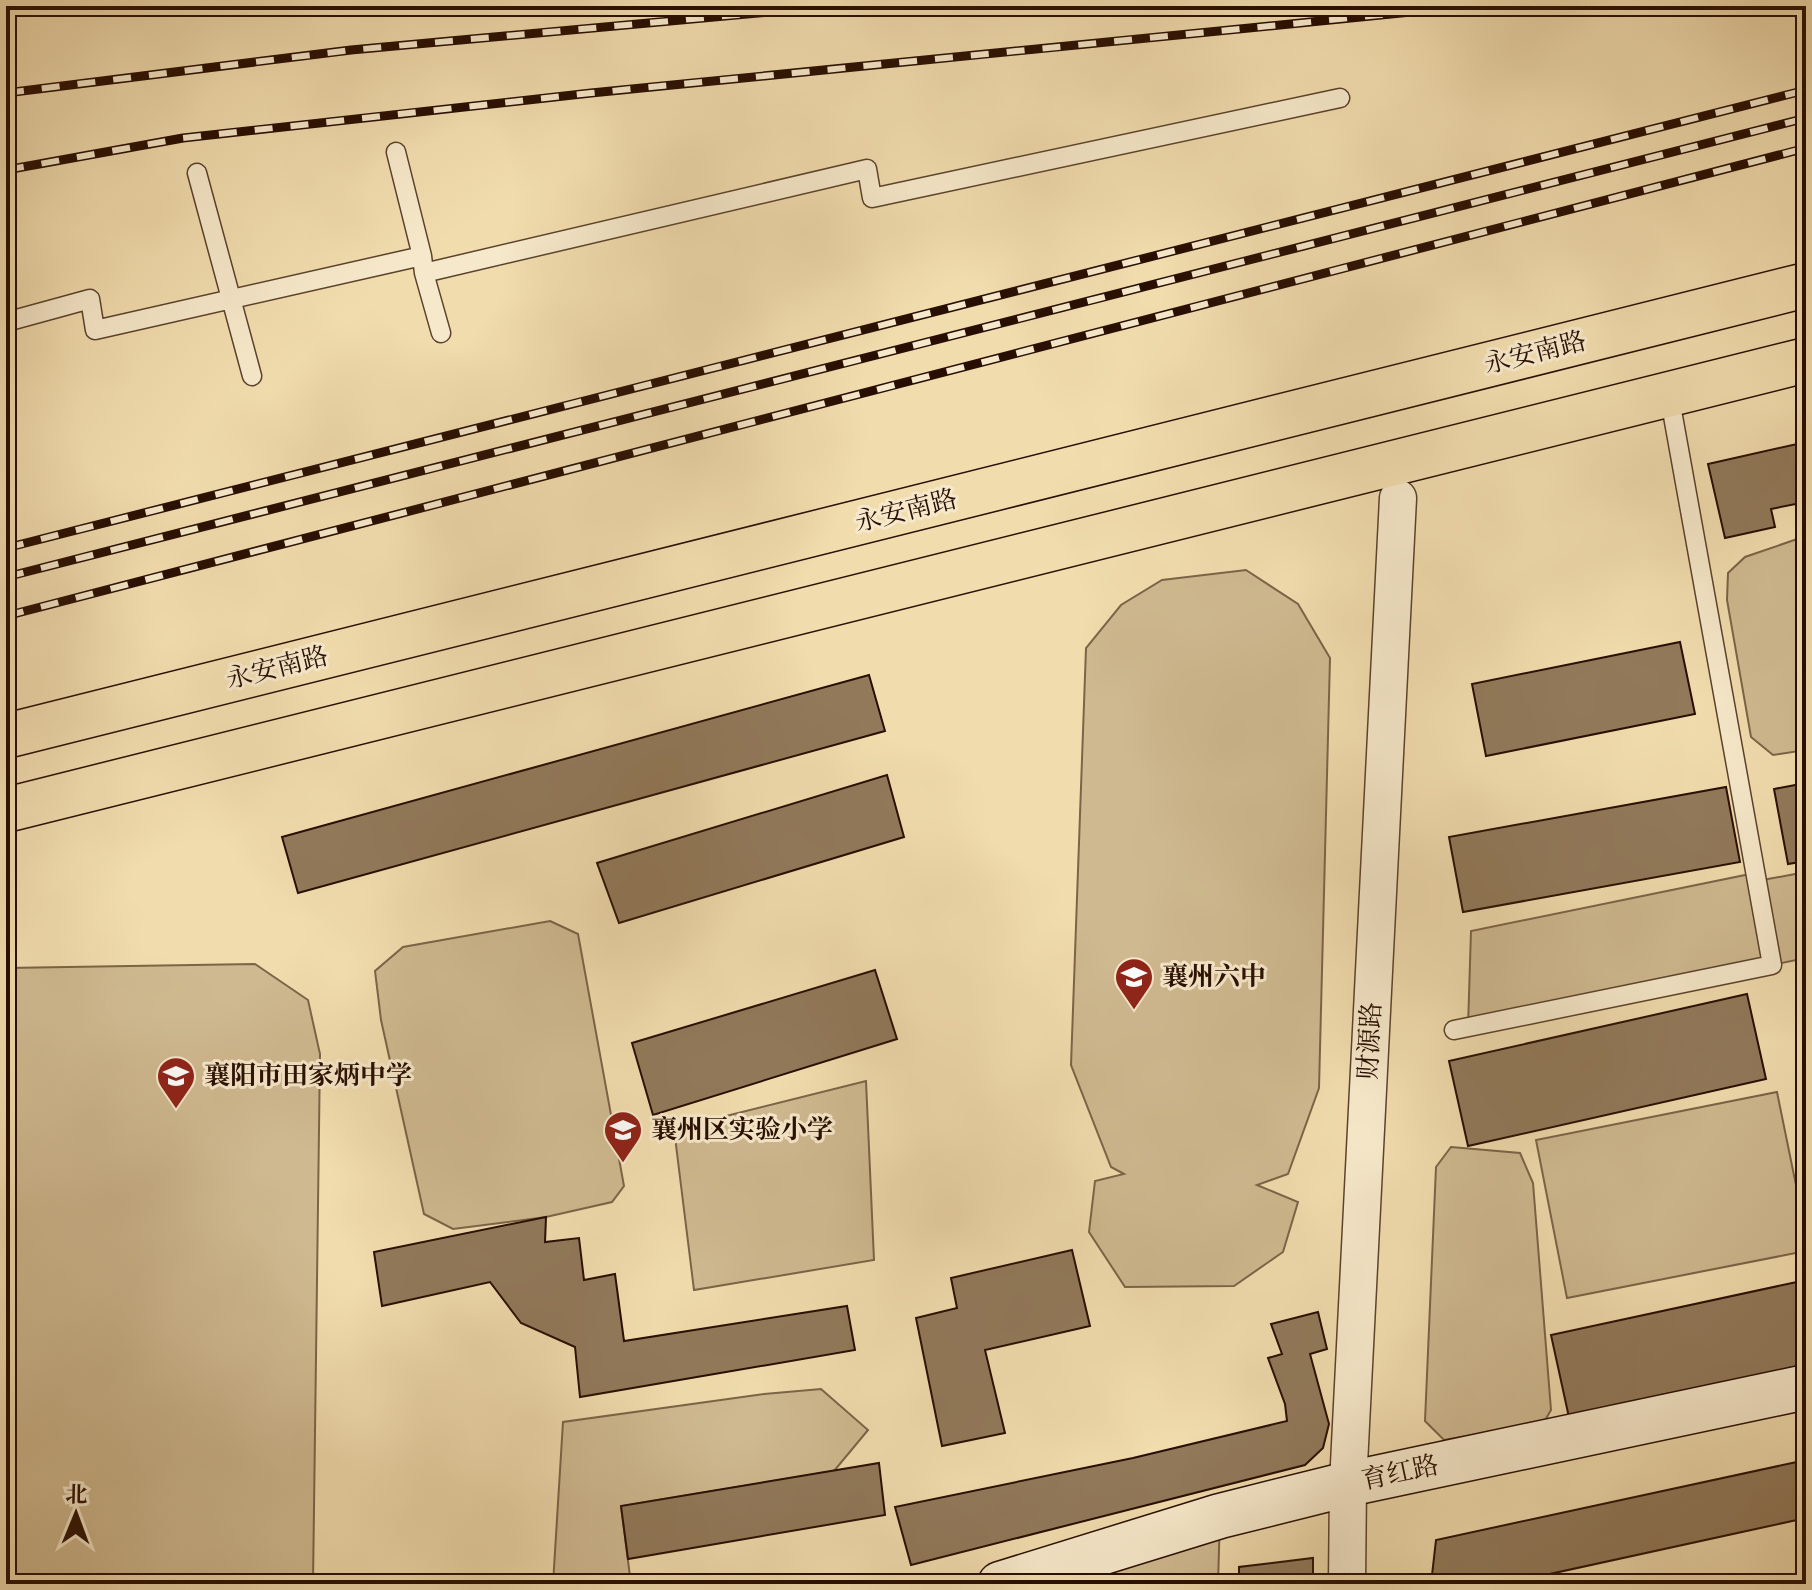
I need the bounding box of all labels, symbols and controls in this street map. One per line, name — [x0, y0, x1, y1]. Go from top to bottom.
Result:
street label: 永安南路 — [1481, 325, 1589, 381]
street label: 永安南路 — [852, 483, 960, 539]
street label: 永安南路 — [223, 640, 331, 696]
school or university icon: 襄州六中 — [1113, 956, 1155, 1011]
place label: 襄州六中 — [1162, 961, 1266, 993]
street label: 财源路 — [1352, 1001, 1388, 1081]
school or university icon: 襄阳市田家炳中学 — [155, 1055, 197, 1110]
place label: 襄阳市田家炳中学 — [204, 1060, 412, 1092]
school or university icon: 襄州区实验小学 — [602, 1109, 644, 1164]
place label: 襄州区实验小学 — [651, 1114, 833, 1146]
street label: 育红路 — [1359, 1449, 1441, 1497]
north arrow — [36, 1474, 116, 1554]
text: 北 — [65, 1481, 88, 1509]

